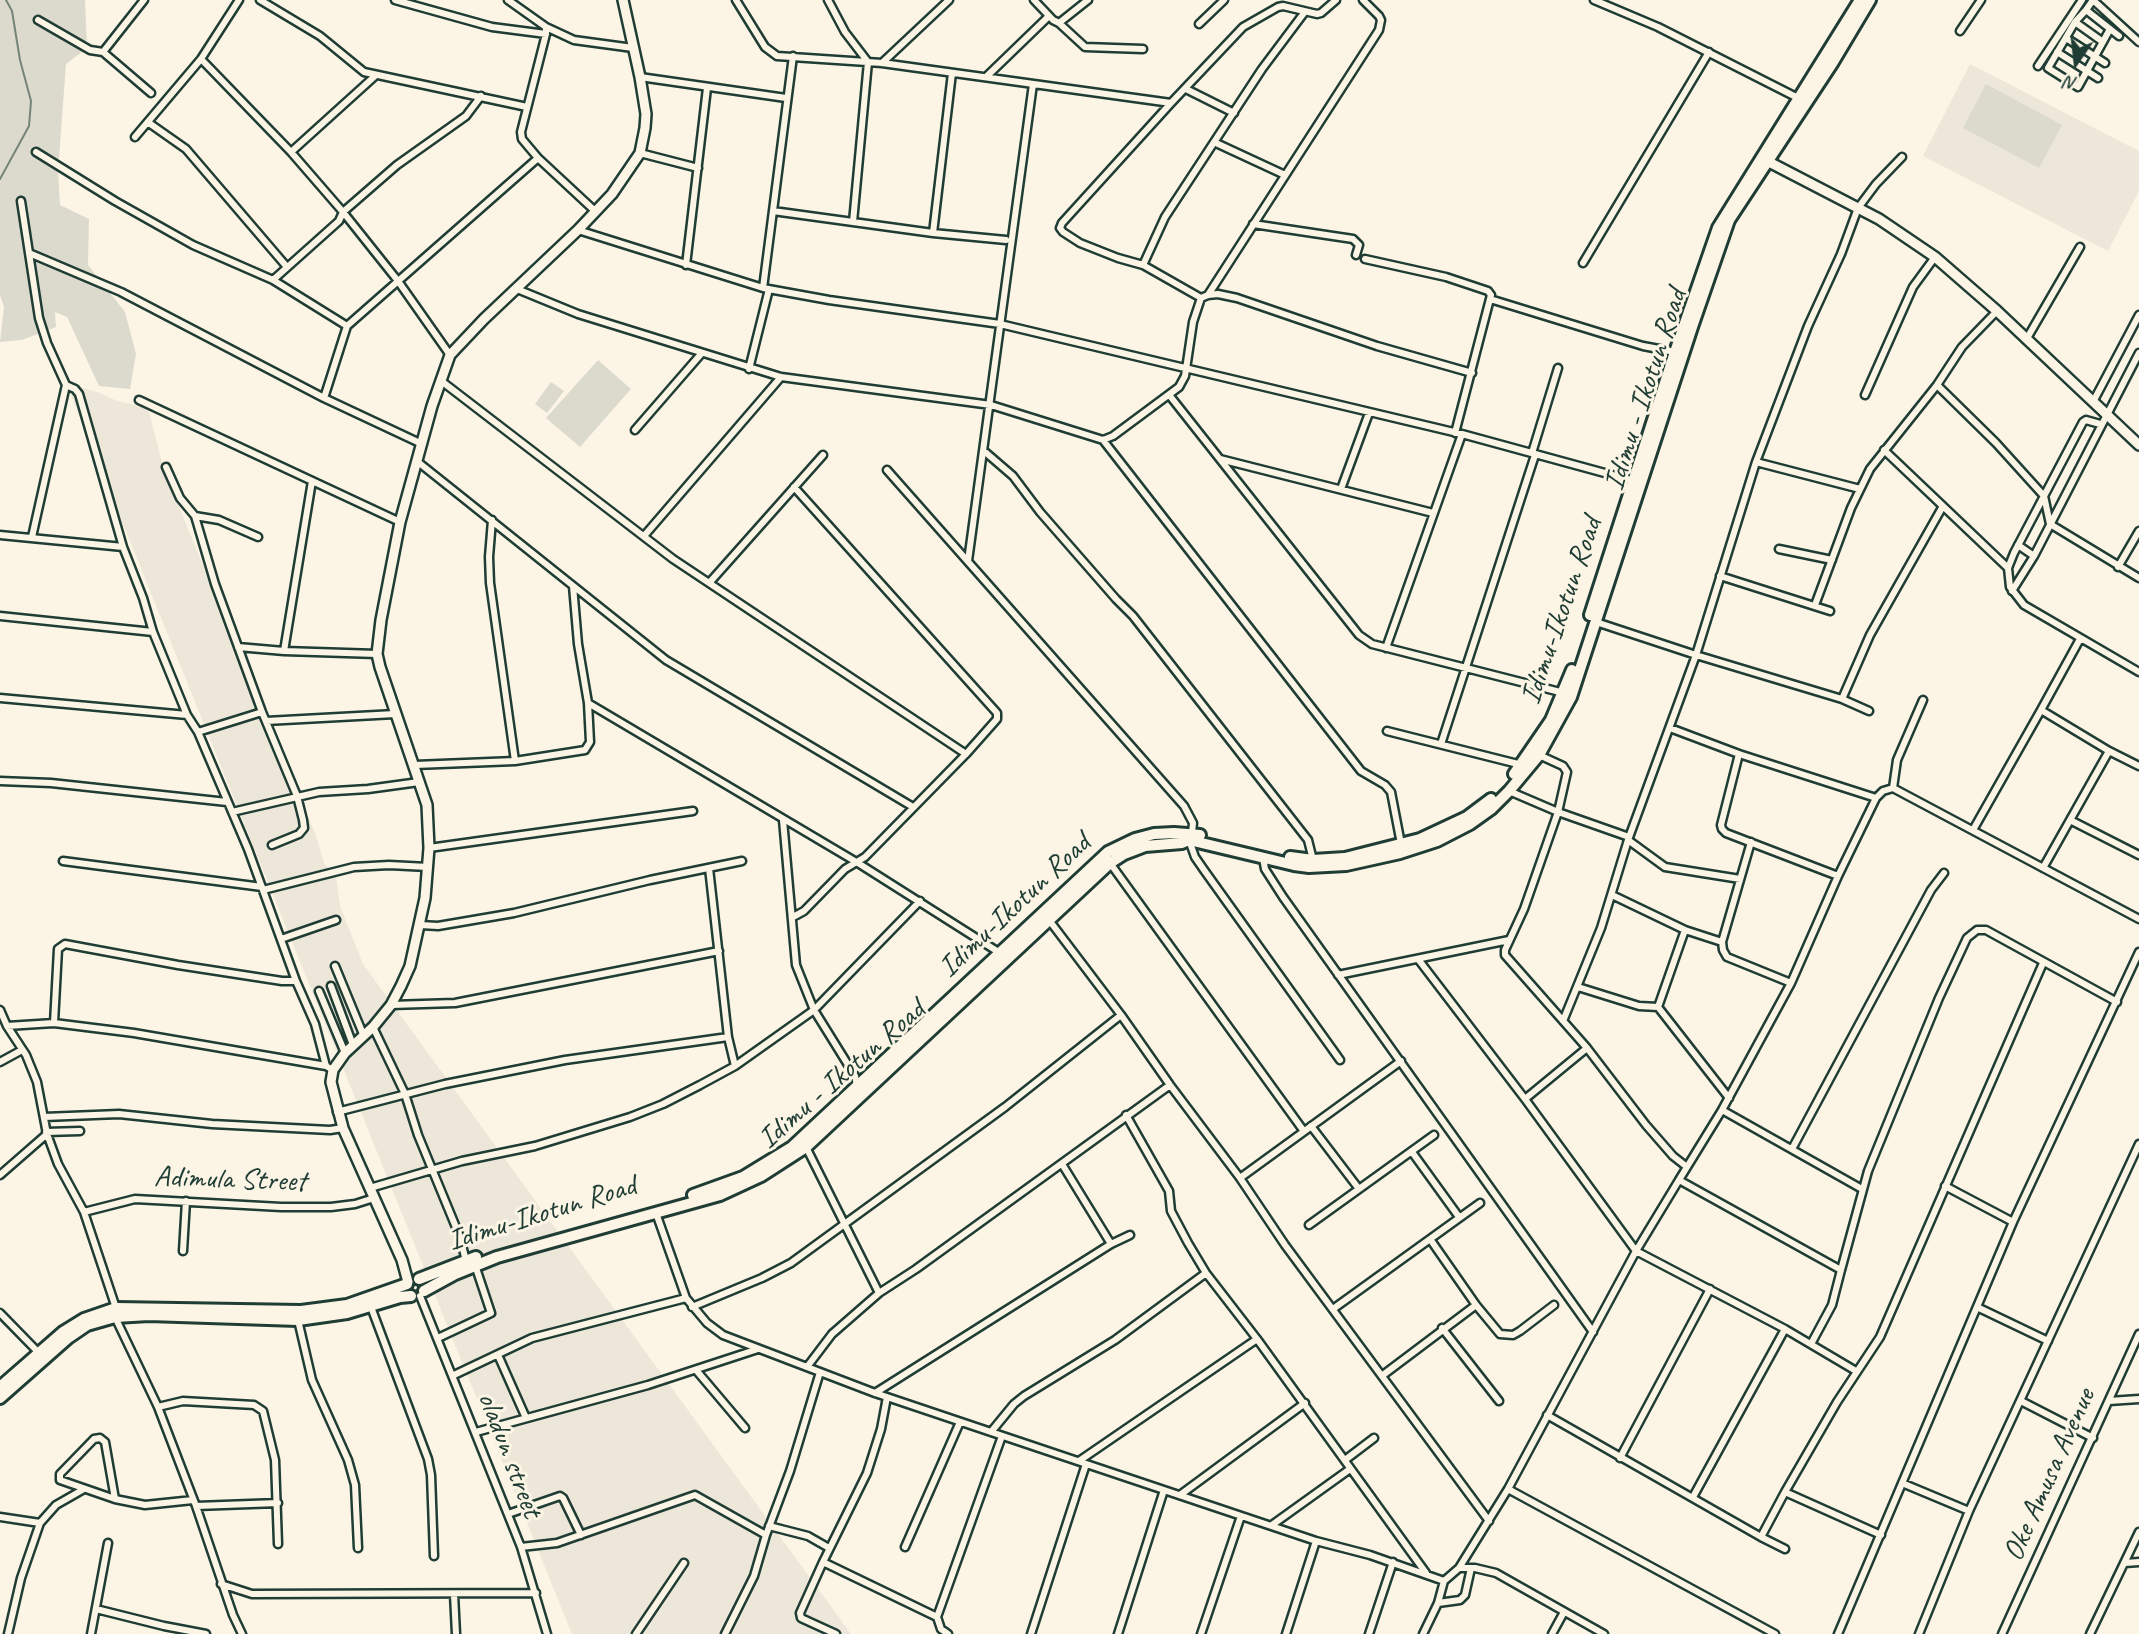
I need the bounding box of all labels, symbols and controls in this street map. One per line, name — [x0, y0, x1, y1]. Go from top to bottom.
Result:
north arrow — [2041, 28, 2111, 98]
text: N — [2062, 70, 2080, 96]
street label: Idimu - Ikotun Road — [1597, 285, 1695, 495]
street label: Idimu-Ikotun Road — [1513, 513, 1611, 709]
street label: Idimu-Ikotun Road — [931, 826, 1099, 986]
street label: Idimu - Ikotun Road — [751, 993, 933, 1157]
street label: Adimula Street — [153, 1159, 307, 1201]
street label: Idimu-Ikotun Road — [444, 1168, 640, 1260]
street label: Oke Amusa Avenue — [1996, 1383, 2104, 1567]
street label: oladun street — [469, 1387, 549, 1523]

